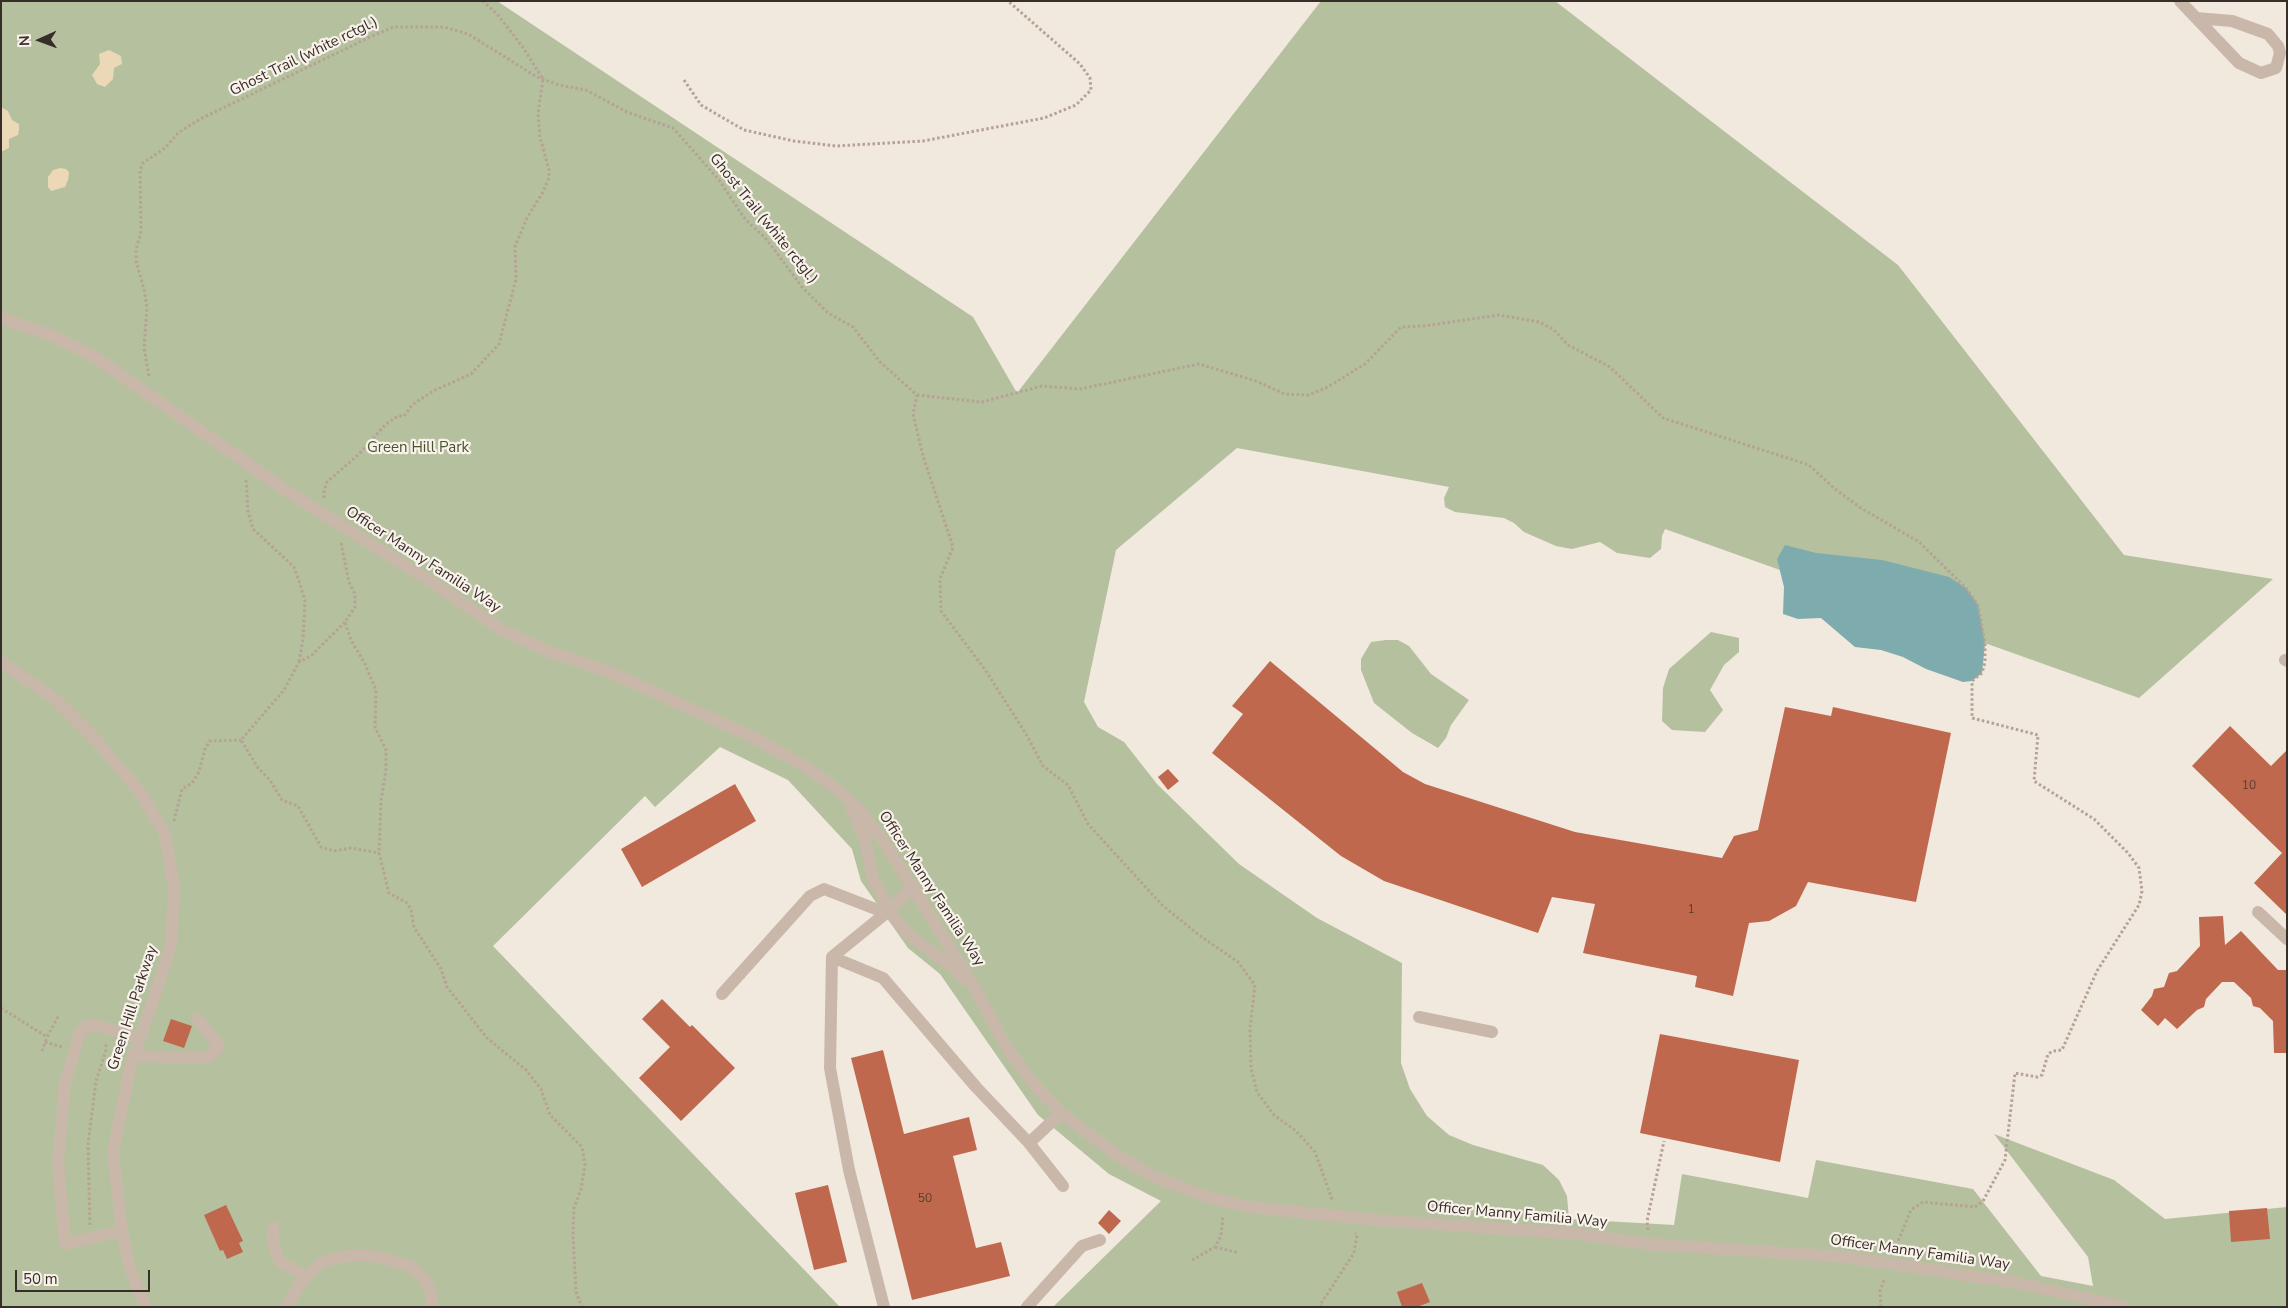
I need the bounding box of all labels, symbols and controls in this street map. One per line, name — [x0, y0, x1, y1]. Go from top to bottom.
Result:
street label: Ghost Trail (white rctgl.) — [227, 13, 381, 101]
north arrow — [15, 15, 65, 65]
text: N — [15, 35, 34, 46]
street label: Ghost Trail (white rctgl.) — [705, 150, 821, 288]
park label: Green Hill Park — [367, 439, 469, 457]
street label: Officer Manny Familia Way — [342, 503, 504, 617]
house number: 10 — [2242, 779, 2256, 793]
street label: Officer Manny Familia Way — [874, 808, 988, 970]
house number: 1 — [1687, 903, 1695, 917]
street label: Green Hill Parkway — [104, 943, 162, 1073]
house number: 50 — [918, 1192, 932, 1206]
street label: Officer Manny Familia Way — [1426, 1198, 1608, 1232]
street label: Officer Manny Familia Way — [1829, 1231, 2011, 1275]
scale bar — [18, 1260, 152, 1292]
text: 50 m — [23, 1269, 58, 1289]

